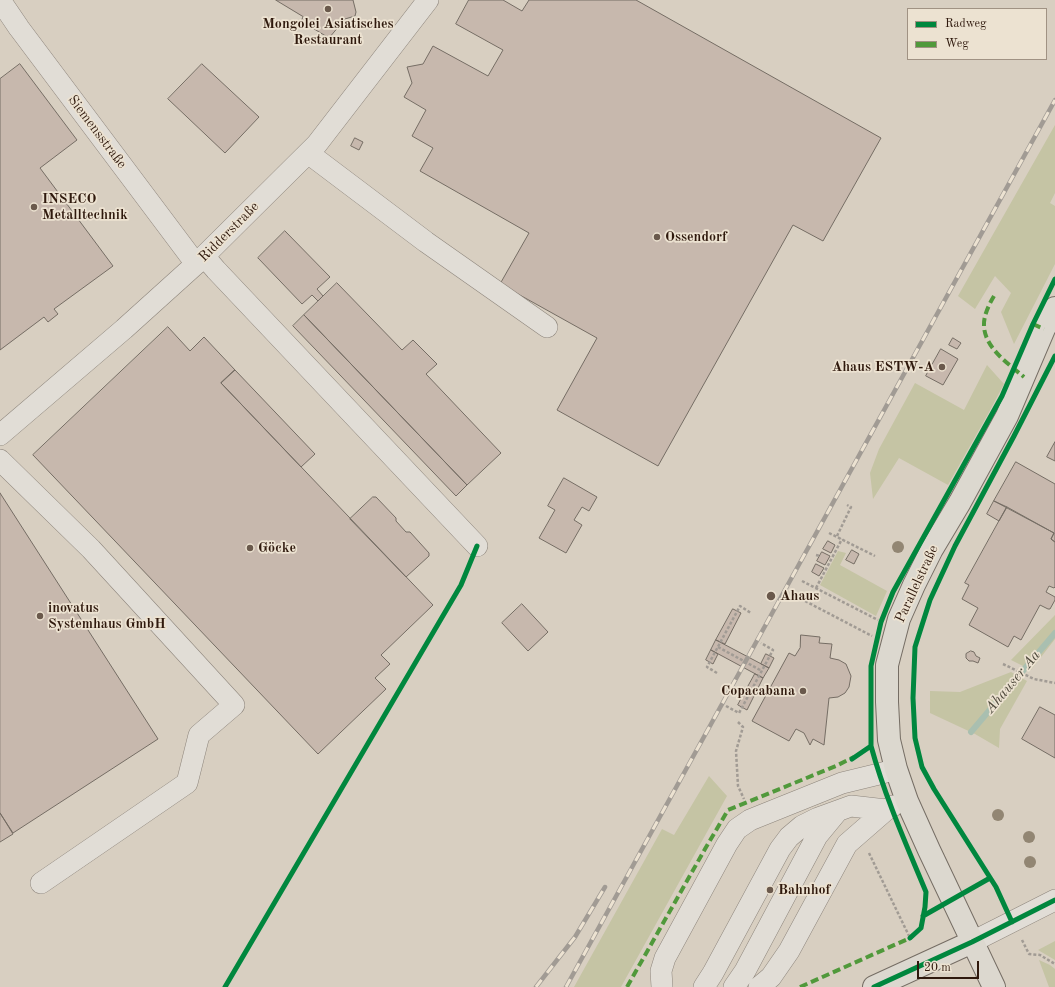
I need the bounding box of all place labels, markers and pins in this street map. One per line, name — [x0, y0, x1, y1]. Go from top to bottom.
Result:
marker: Mongolei Asiatisches Restaurant — [323, 4, 333, 14]
place label: Mongolei Asiatisches Restaurant — [262, 16, 394, 48]
place label: INSECO Metalltechnik — [42, 191, 128, 224]
marker: INSECO Metalltechnik — [29, 202, 39, 212]
place label: Ossendorf — [665, 229, 727, 245]
marker: Ossendorf — [652, 232, 662, 242]
place label: Ahaus ESTW-A — [832, 359, 934, 375]
marker: Ahaus ESTW-A — [937, 362, 947, 372]
place label: Göcke — [258, 540, 296, 556]
marker: Göcke — [245, 543, 255, 553]
place label: Ahaus — [780, 588, 819, 604]
marker: Ahaus — [765, 590, 777, 602]
place label: inovatus Systemhaus GmbH — [48, 600, 166, 632]
marker: inovatus Systemhaus GmbH — [35, 611, 45, 621]
place label: Copacabana — [721, 683, 795, 699]
marker: Copacabana — [798, 686, 808, 696]
place label: Bahnhof — [778, 882, 830, 898]
marker: Bahnhof — [765, 885, 775, 895]

